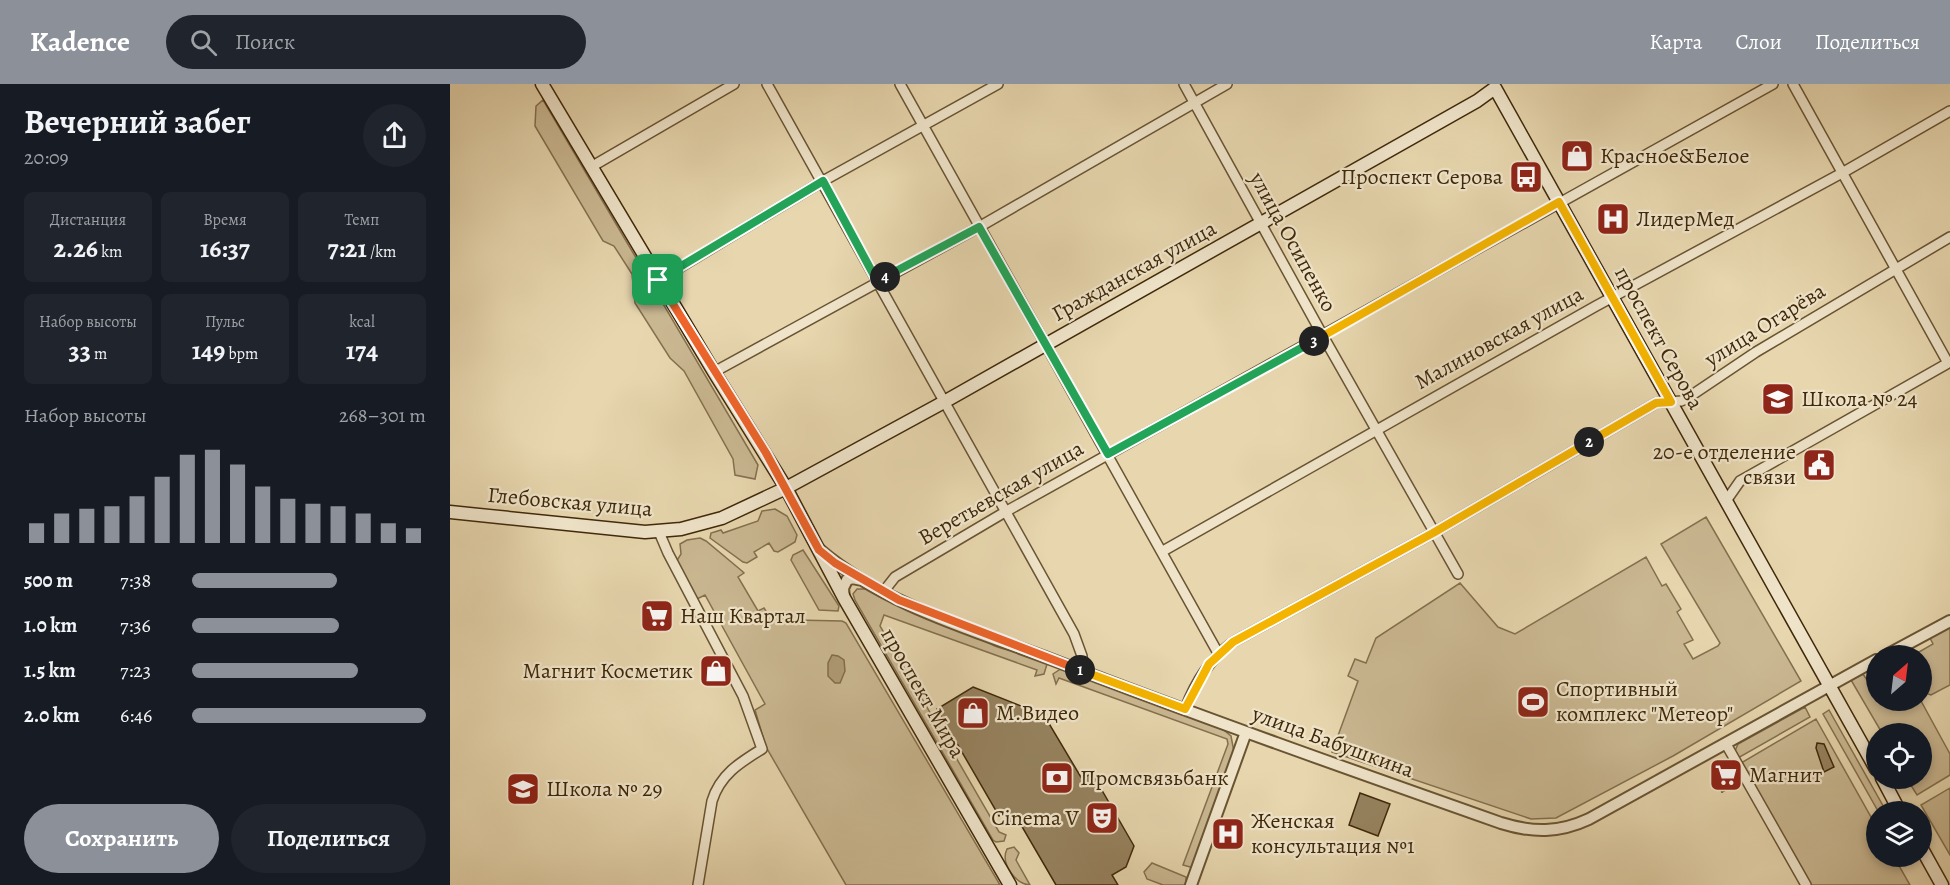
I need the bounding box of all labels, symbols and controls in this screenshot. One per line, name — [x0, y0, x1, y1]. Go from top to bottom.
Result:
search box — [166, 15, 586, 69]
text: Kadence — [30, 23, 130, 61]
icon: search — [187, 26, 220, 59]
text: Поиск — [235, 27, 295, 57]
text: Карта — [1649, 28, 1702, 56]
text: Слои — [1735, 28, 1782, 56]
text: Поделиться — [1815, 28, 1920, 56]
text: Вечерний забег — [24, 99, 251, 144]
button: share — [363, 104, 426, 167]
shop icon: Красное&Белое — [1559, 138, 1595, 174]
place label: Красное&Белое — [1600, 141, 1749, 171]
text: 20:09 — [24, 144, 69, 171]
bus stop icon: Проспект Серова — [1508, 159, 1544, 195]
place label: Проспект Серова — [1340, 162, 1504, 192]
street label: улица Осипенко — [1242, 166, 1344, 317]
hospital icon: ЛидерМед — [1595, 201, 1631, 237]
place label: ЛидерМед — [1636, 204, 1735, 234]
text: Дистанция — [50, 209, 126, 231]
text: Время — [203, 209, 247, 231]
text: Темп — [345, 209, 379, 231]
street label: Гражданская улица — [1046, 213, 1222, 329]
text: 2.26 — [54, 231, 98, 266]
text: 16:37 — [200, 231, 250, 266]
text: 7:21 — [328, 231, 367, 266]
text: km — [98, 241, 122, 263]
text: /km — [367, 241, 396, 263]
pin — [632, 254, 683, 305]
street label: проспект Серова — [1607, 261, 1711, 416]
pin: 4 — [870, 262, 900, 292]
icon: arrive — [641, 263, 674, 296]
text: 4 — [881, 266, 889, 288]
street label: улица Огарёва — [1698, 275, 1832, 375]
street label: Малиновская улица — [1409, 279, 1589, 397]
text: Набор высоты — [39, 311, 137, 333]
text: Пульс — [205, 311, 245, 333]
text: kcal — [349, 311, 375, 333]
pin: 3 — [1299, 326, 1329, 356]
text: 3 — [1311, 330, 1317, 352]
text: 33 — [69, 333, 91, 368]
text: 149 — [192, 333, 225, 368]
text: 174 — [346, 333, 378, 368]
text: m — [91, 343, 107, 365]
text: bpm — [225, 343, 258, 365]
school or university icon: Школа № 24 — [1760, 381, 1796, 417]
place label: Школа № 24 — [1801, 384, 1918, 414]
text: Набор высоты — [24, 402, 147, 429]
text: 268–301 m — [339, 402, 426, 429]
pin: 2 — [1574, 427, 1604, 457]
text: 2 — [1585, 431, 1593, 453]
street label: Веретьевская улица — [913, 433, 1090, 553]
place label: 20-е отделение связи — [1653, 437, 1796, 492]
public building icon: 20-е отделение связи — [1801, 447, 1837, 483]
street label: Глебовская улица — [486, 480, 655, 524]
text: 500 m — [24, 567, 73, 594]
text: 7:38 — [120, 567, 151, 594]
supermarket icon: Наш Квартал — [639, 598, 675, 634]
place label: Наш Квартал — [680, 601, 806, 631]
text: 1.0 km — [24, 612, 77, 639]
text: 7:36 — [120, 612, 151, 639]
street label: проспект Мира — [874, 622, 973, 764]
north arrow — [1866, 645, 1932, 711]
map controls — [1866, 645, 1932, 867]
shop icon: Магнит Косметик — [698, 653, 734, 689]
pin: 1 — [1065, 655, 1095, 685]
place label: Магнит Косметик — [523, 656, 693, 686]
text: 1.5 km — [24, 657, 76, 684]
text: 7:23 — [120, 657, 151, 684]
text: 1 — [1077, 659, 1083, 681]
place label: Спортивный комплекс "Метеор" — [1556, 674, 1733, 729]
sports icon: Спортивный комплекс "Метеор" — [1515, 684, 1551, 720]
shop icon: М.Видео — [955, 695, 991, 731]
place label: М.Видео — [996, 698, 1079, 728]
street label: улица Бабушкина — [1247, 698, 1419, 785]
text: 2.0 km — [24, 702, 80, 729]
text: 6:46 — [120, 702, 152, 729]
button: locate — [1866, 723, 1932, 789]
supermarket icon: Магнит — [1708, 757, 1744, 793]
bank icon: Промсвязьбанк — [1039, 760, 1075, 796]
place label: Магнит — [1749, 760, 1822, 790]
place label: Промсвязьбанк — [1080, 763, 1229, 793]
school or university icon: Школа № 29 — [505, 771, 541, 807]
place label: Школа № 29 — [546, 774, 663, 804]
theatre icon: Cinema V — [1084, 800, 1120, 836]
button: layers — [1866, 801, 1932, 867]
place label: Cinema V — [991, 803, 1080, 833]
button: Сохранить — [24, 804, 219, 873]
button: Поделиться — [231, 804, 426, 873]
place label: Женская консультация №1 — [1251, 806, 1414, 861]
hospital icon: Женская консультация №1 — [1210, 816, 1246, 852]

